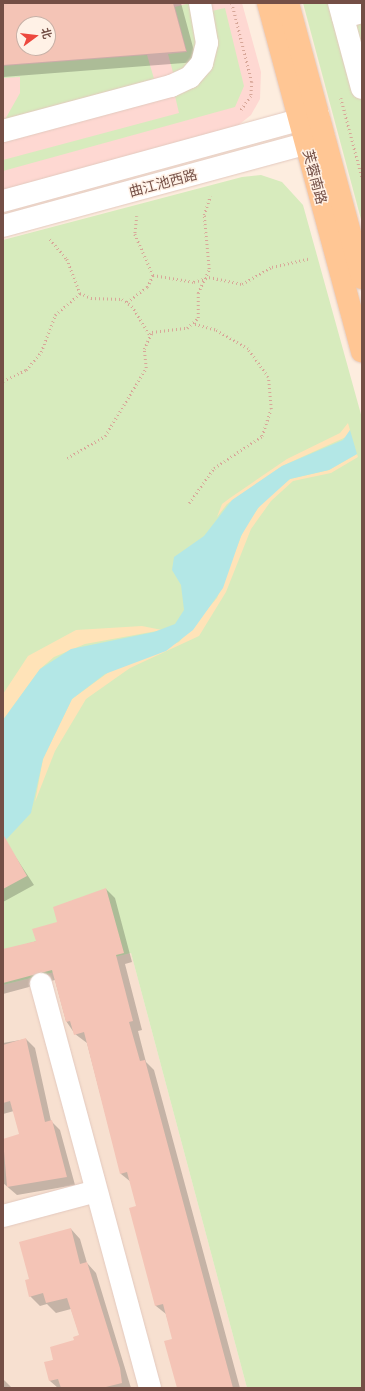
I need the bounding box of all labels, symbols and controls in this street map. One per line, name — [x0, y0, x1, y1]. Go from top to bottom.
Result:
north arrow — [16, 16, 56, 56]
text: 北 — [38, 26, 56, 40]
street label: 芙蓉南路 — [300, 148, 330, 206]
street label: 曲江池西路 — [127, 166, 199, 200]

